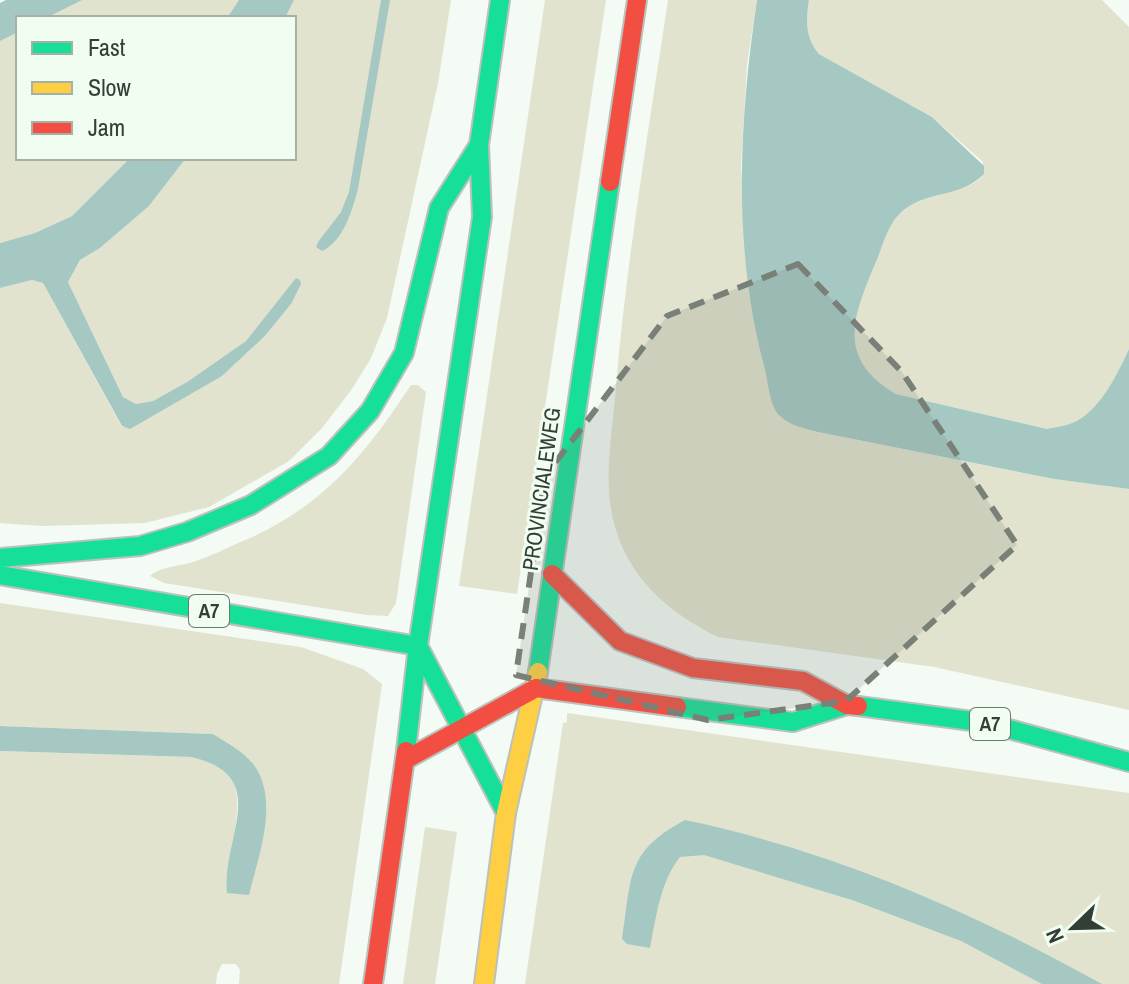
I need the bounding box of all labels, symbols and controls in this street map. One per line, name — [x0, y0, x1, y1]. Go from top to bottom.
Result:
legend — [16, 16, 296, 160]
text: Fast — [88, 31, 126, 63]
text: Slow — [88, 71, 131, 103]
text: Jam — [88, 111, 125, 143]
street label: PROVINCIALEWEG — [515, 406, 567, 572]
road number: A7 — [189, 595, 229, 627]
road number: A7 — [970, 708, 1010, 740]
north arrow — [1033, 888, 1113, 968]
text: N — [1038, 924, 1071, 948]

